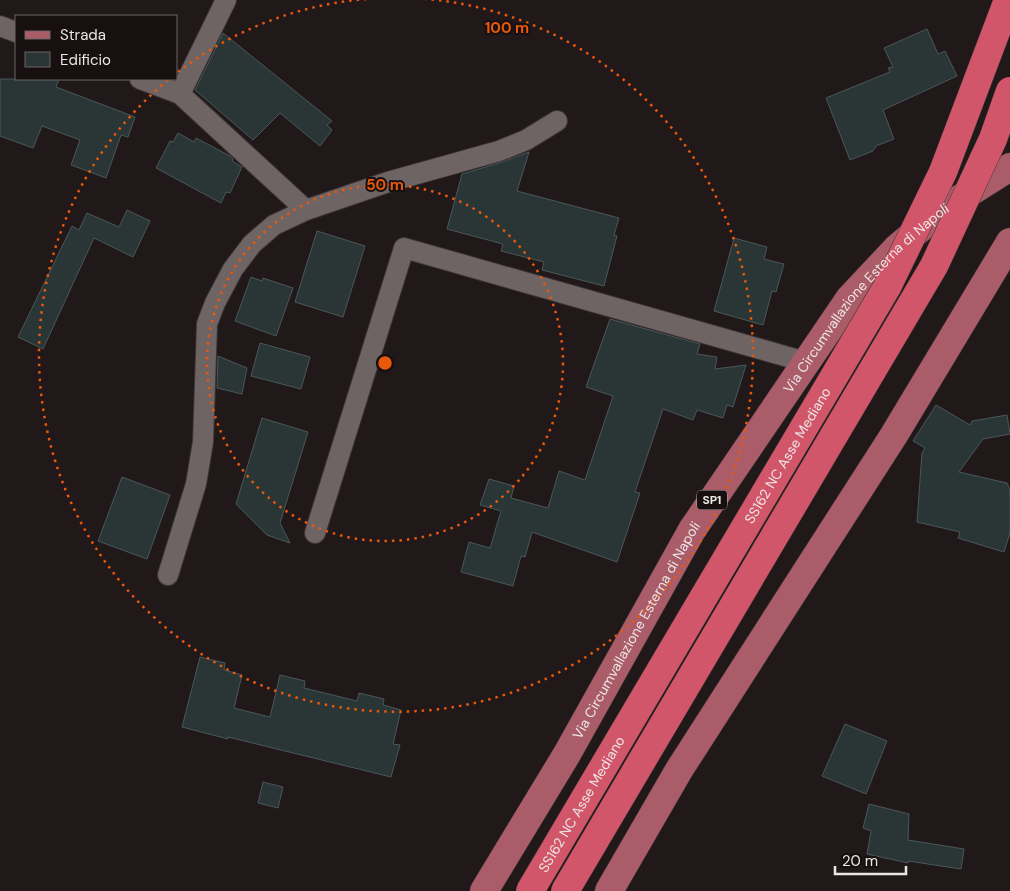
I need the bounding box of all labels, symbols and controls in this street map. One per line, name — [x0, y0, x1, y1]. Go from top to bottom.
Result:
legend — [15, 15, 178, 80]
text: 100 m — [485, 18, 529, 38]
text: Strada — [60, 25, 106, 45]
text: Edificio — [60, 50, 111, 70]
text: 50 m — [366, 175, 404, 195]
street label: Via Circumvallazione Esterna di Napoli — [779, 199, 952, 396]
centre of rings — [376, 354, 394, 372]
street label: SS162 NC Asse Mediano — [740, 384, 835, 527]
road number: SP1 — [697, 490, 727, 510]
street label: Via Circumvallazione Esterna di Napoli — [568, 518, 704, 742]
street label: SS162 NC Asse Mediano — [534, 733, 629, 875]
scale bar — [835, 844, 906, 876]
text: 20 m — [842, 851, 878, 871]

